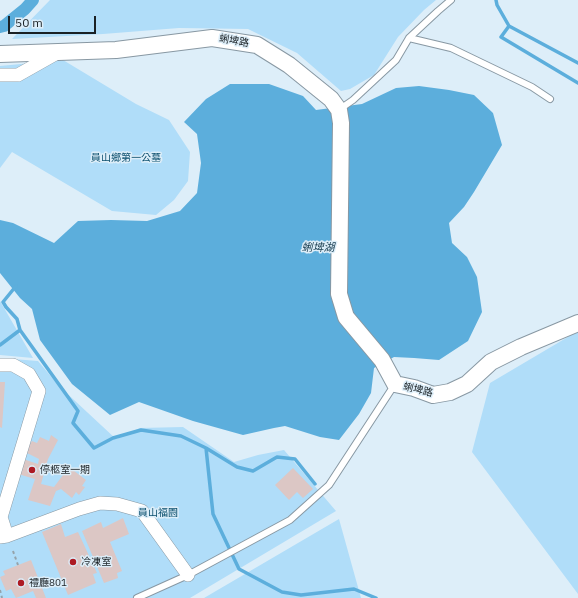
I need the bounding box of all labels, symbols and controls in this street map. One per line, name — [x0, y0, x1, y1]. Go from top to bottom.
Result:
scale bar — [10, 8, 98, 34]
text: 50 m — [15, 15, 43, 30]
street label: 蜊埤路 — [218, 32, 250, 50]
park label: 員山鄉第一公墓 — [91, 152, 161, 164]
water label: 蜊埤湖 — [302, 241, 334, 255]
street label: 蜊埤路 — [402, 381, 434, 399]
place label: 停柩室一期 — [40, 464, 90, 476]
marker: 停柩室一期 — [27, 465, 37, 475]
park label: 員山福園 — [138, 507, 178, 519]
place label: 冷凍室 — [81, 556, 111, 568]
marker: 冷凍室 — [68, 557, 78, 567]
place label: 禮廳801 — [29, 577, 67, 589]
marker: 禮廳801 — [16, 578, 26, 588]

